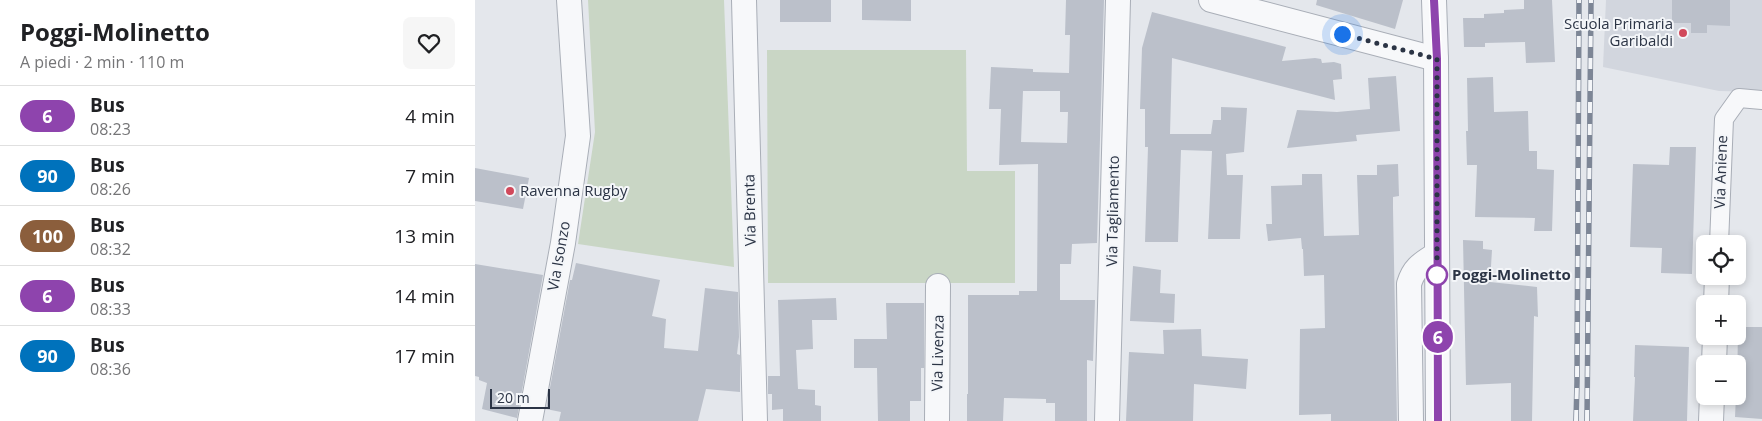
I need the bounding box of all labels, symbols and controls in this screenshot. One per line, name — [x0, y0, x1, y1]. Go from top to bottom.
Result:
place label: Scuola Primaria Garibaldi — [1564, 13, 1673, 50]
text: Poggi-Molinetto — [20, 15, 210, 48]
button: heart — [403, 17, 455, 69]
your location — [1330, 22, 1355, 47]
marker: Scuola Primaria Garibaldi — [1677, 27, 1689, 39]
text: A piedi · 2 min · 110 m — [20, 51, 184, 73]
text: Bus — [90, 92, 125, 118]
text: 4 min — [405, 103, 455, 129]
text: 6 — [42, 104, 53, 128]
text: 08:23 — [90, 118, 131, 140]
street label: Via Aniene — [1709, 135, 1731, 209]
text: Bus — [90, 152, 125, 178]
street label: Via Tagliamento — [1101, 155, 1123, 267]
text: 7 min — [405, 163, 455, 189]
text: 90 — [37, 164, 58, 188]
street label: Via Brenta — [738, 174, 760, 246]
text: 08:26 — [90, 178, 131, 200]
place label: Ravenna Rugby — [520, 180, 628, 200]
marker: Ravenna Rugby — [504, 185, 516, 197]
text: Bus — [90, 212, 125, 238]
street label: Via Isonzo — [542, 219, 574, 292]
text: 13 min — [394, 223, 455, 249]
text: 100 — [32, 224, 63, 248]
map controls — [1696, 235, 1746, 405]
button: locate — [1696, 235, 1746, 285]
text: 08:32 — [90, 238, 131, 260]
marker: Poggi-Molinetto — [1426, 264, 1448, 286]
place label: Poggi-Molinetto — [1452, 264, 1571, 284]
text: Bus — [90, 272, 125, 298]
text: 14 min — [394, 283, 455, 309]
text: 6 — [42, 284, 53, 308]
button: + — [1696, 295, 1746, 345]
text: 08:33 — [90, 298, 131, 320]
street label: Via Livenza — [926, 314, 948, 392]
line badge: 6 — [1422, 321, 1454, 353]
text: 6 — [1433, 325, 1443, 349]
text: Bus — [90, 332, 125, 358]
text: 17 min — [394, 343, 455, 369]
text: 90 — [37, 344, 58, 368]
button: − — [1696, 355, 1746, 405]
text: 08:36 — [90, 358, 131, 380]
scale bar — [490, 386, 550, 409]
text: 20 m — [497, 388, 530, 407]

